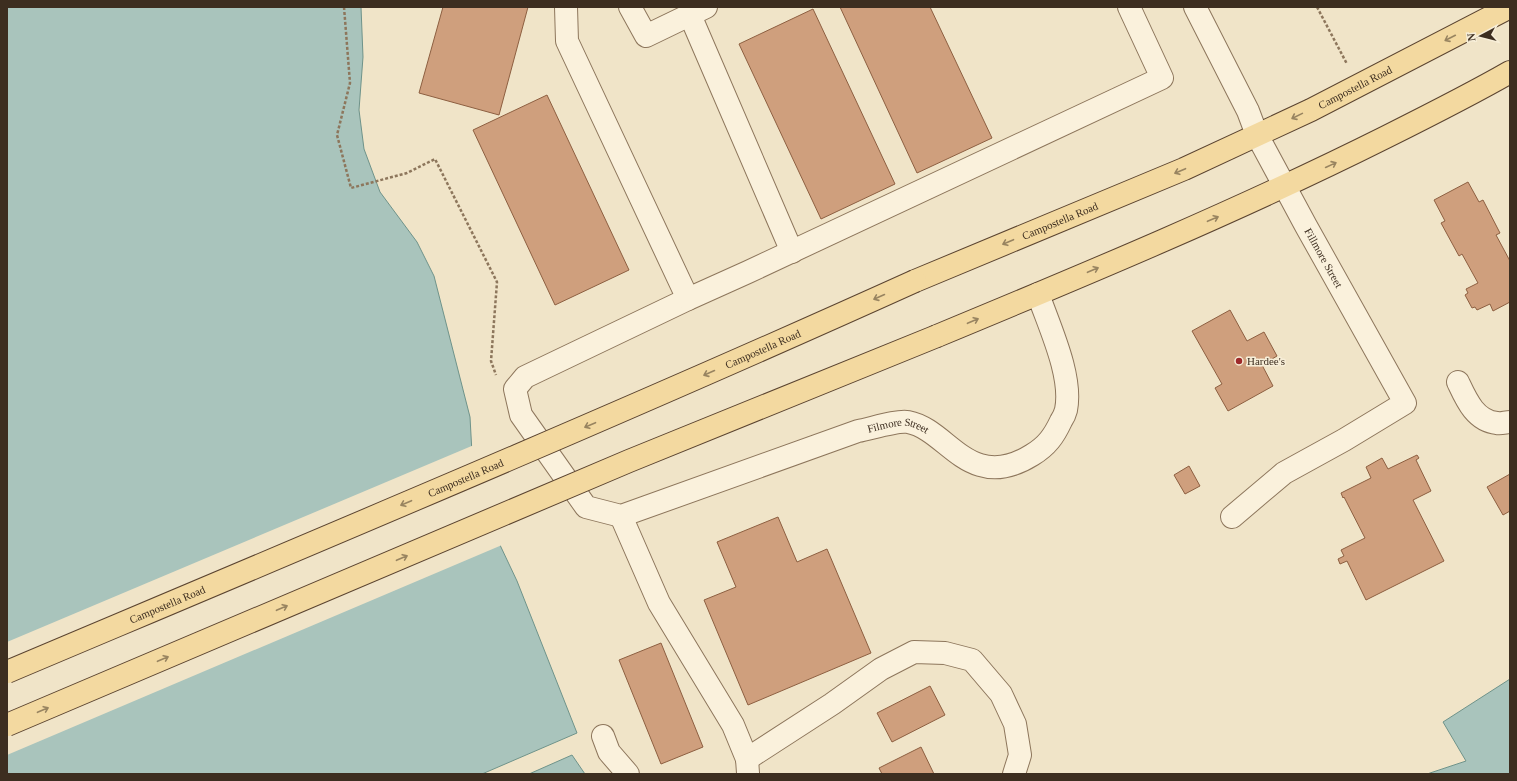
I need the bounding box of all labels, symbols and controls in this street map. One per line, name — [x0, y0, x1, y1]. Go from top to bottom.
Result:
north arrow — [1461, 16, 1501, 56]
text: N — [1465, 32, 1478, 42]
one-way arrow — [1445, 35, 1457, 42]
street label: Campostella Road — [1316, 63, 1394, 111]
one-way arrow — [1292, 113, 1304, 120]
one-way arrow — [1324, 161, 1336, 168]
one-way arrow — [1174, 168, 1186, 175]
street label: Campostella Road — [1020, 199, 1100, 242]
one-way arrow — [1206, 215, 1218, 222]
street label: Fillmore Street — [1302, 226, 1345, 290]
one-way arrow — [1002, 239, 1014, 246]
one-way arrow — [1087, 266, 1099, 273]
one-way arrow — [874, 294, 886, 302]
one-way arrow — [967, 316, 979, 324]
street label: Campostella Road — [723, 327, 803, 371]
place label: Hardee's — [1247, 355, 1285, 367]
marker: Hardee's — [1234, 356, 1244, 366]
one-way arrow — [704, 370, 716, 377]
street label: Filmore Street — [866, 416, 931, 436]
one-way arrow — [585, 422, 597, 429]
street label: Campostella Road — [426, 456, 506, 499]
one-way arrow — [400, 500, 412, 507]
one-way arrow — [395, 553, 407, 561]
street label: Campostella Road — [128, 583, 207, 626]
one-way arrow — [276, 604, 288, 612]
one-way arrow — [156, 655, 168, 662]
one-way arrow — [36, 706, 48, 713]

